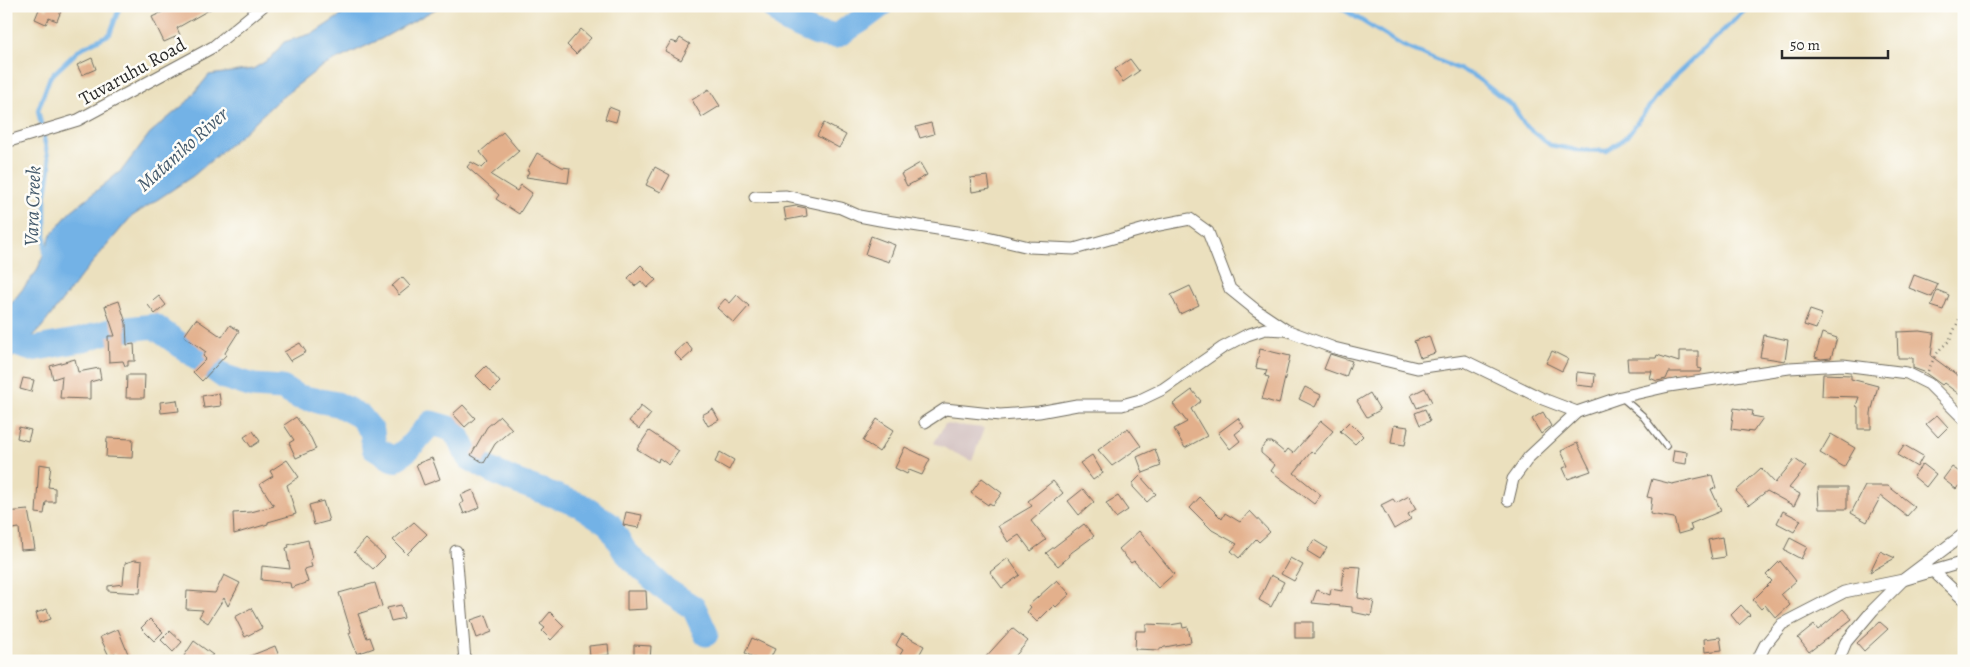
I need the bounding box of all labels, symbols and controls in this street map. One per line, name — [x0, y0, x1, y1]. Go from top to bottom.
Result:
scale bar — [1782, 28, 1889, 60]
street label: Tuvaruhu Road — [74, 31, 191, 112]
text: 50 m — [1790, 35, 1820, 55]
water label: Mataniko River — [131, 100, 235, 198]
water label: Vara Creek — [18, 165, 47, 247]

